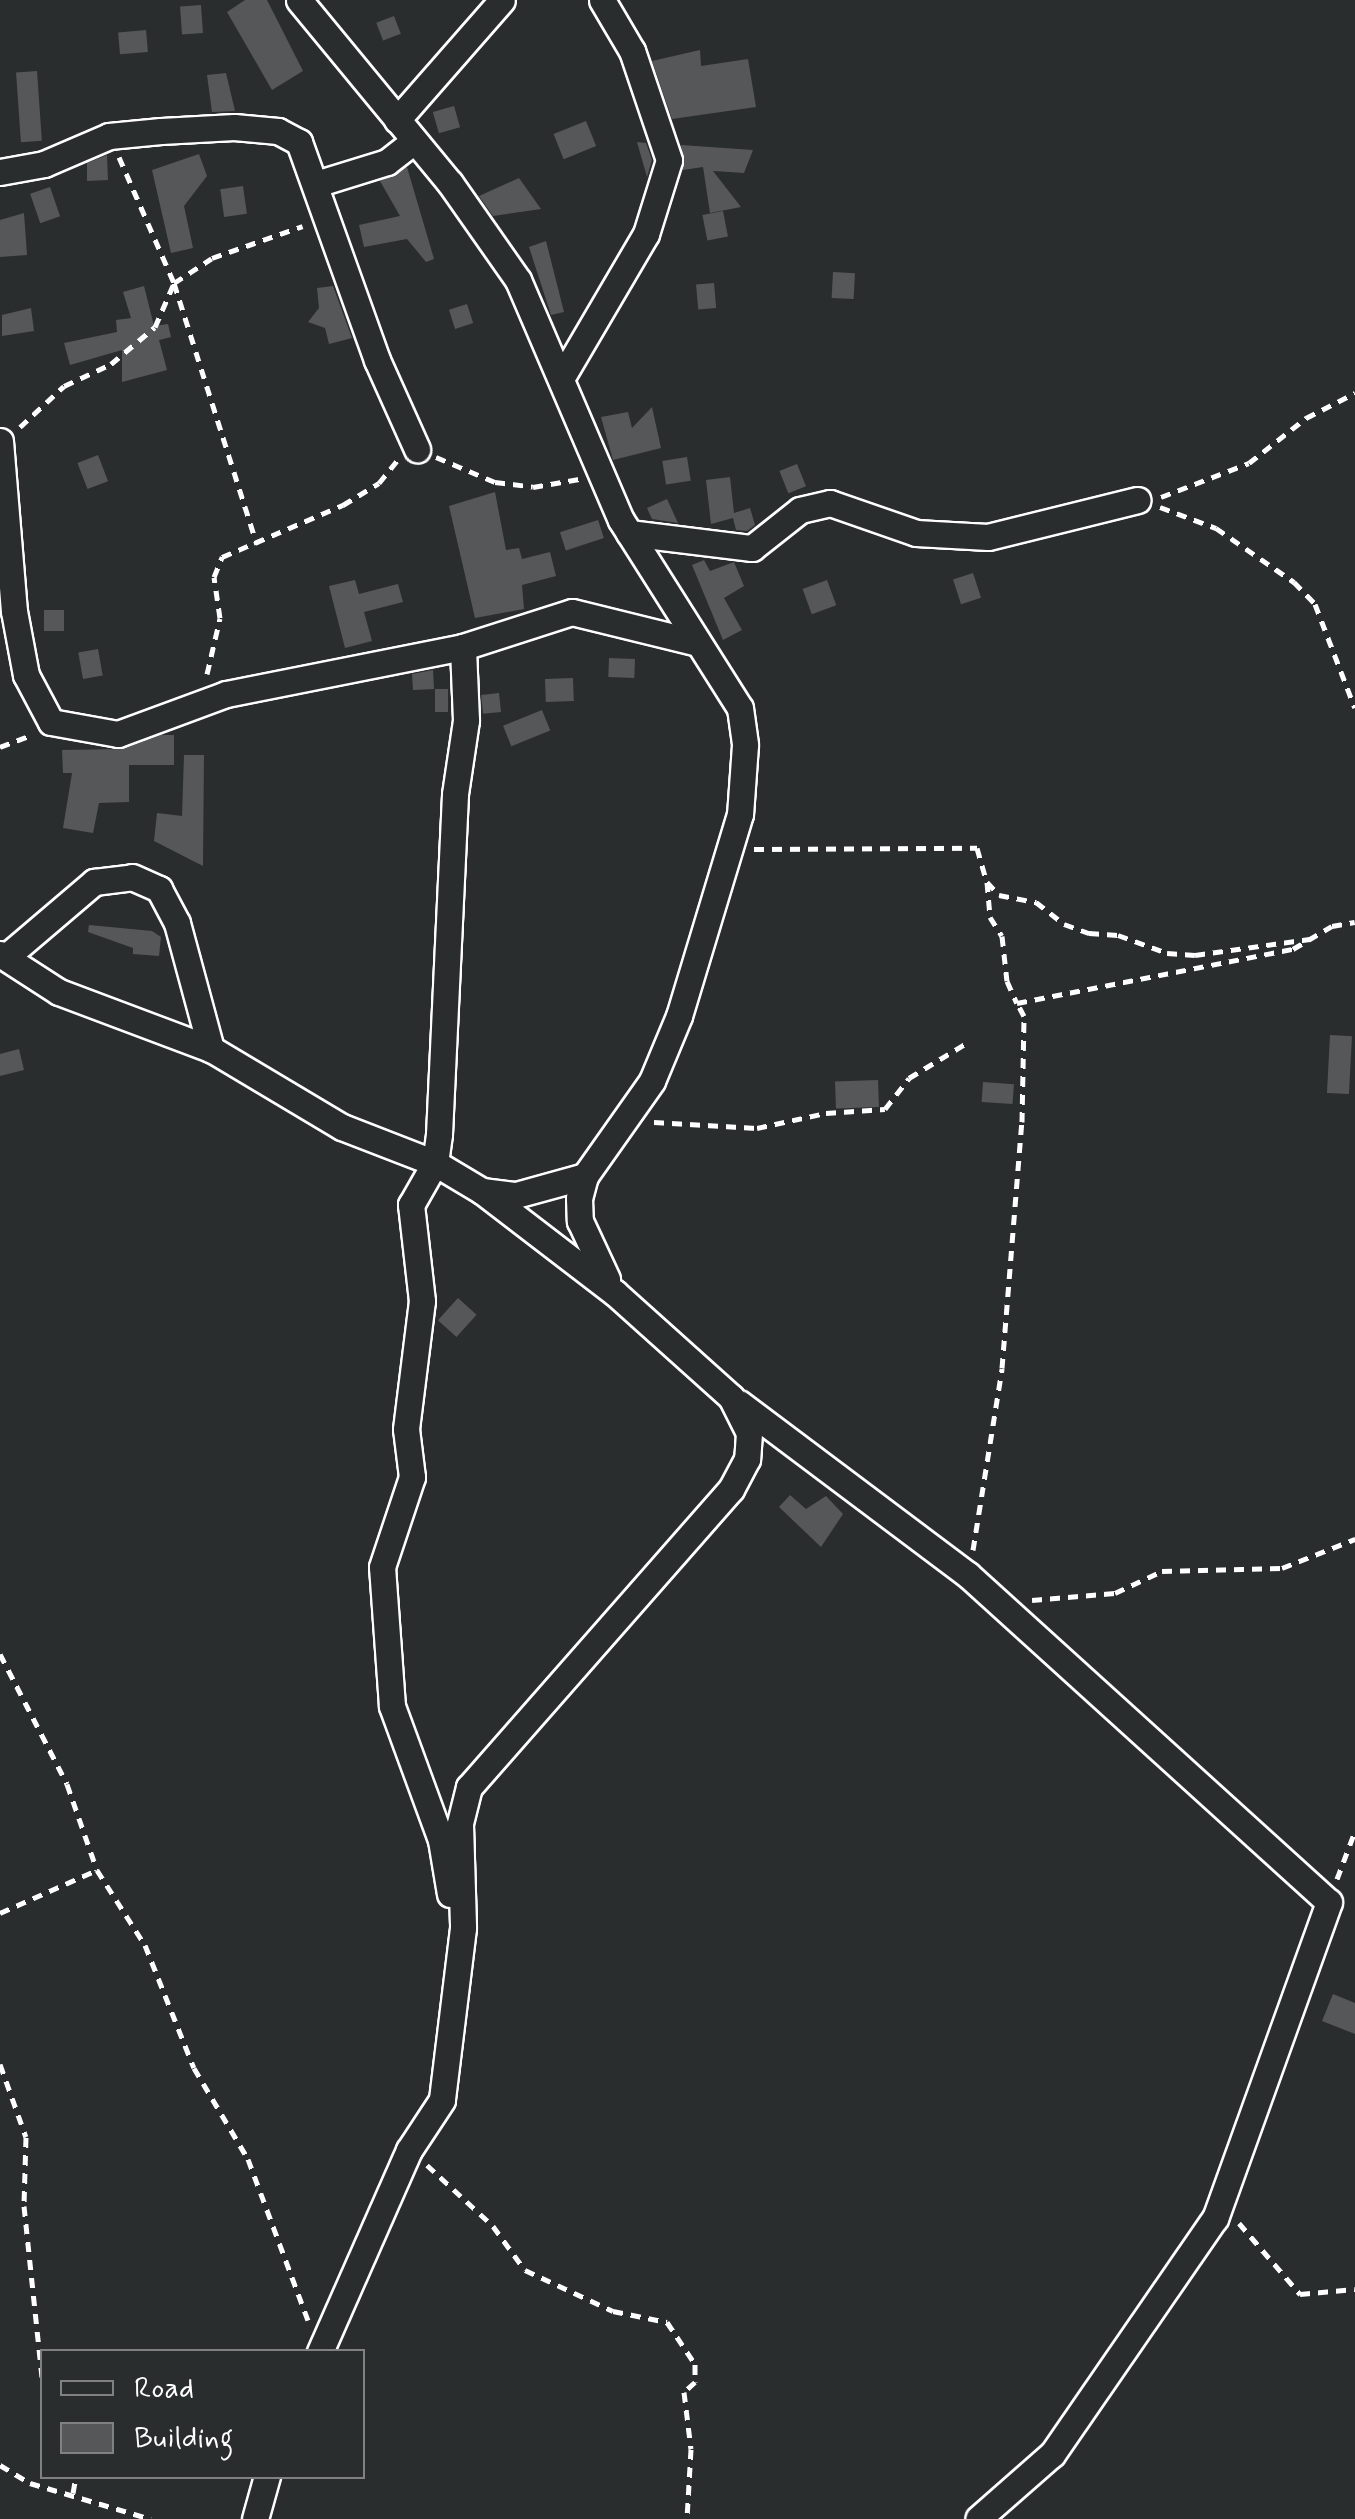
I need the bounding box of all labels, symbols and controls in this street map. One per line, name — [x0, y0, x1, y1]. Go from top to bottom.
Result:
legend — [40, 2349, 365, 2479]
text: Road — [134, 2369, 194, 2408]
text: Building — [134, 2419, 233, 2458]

